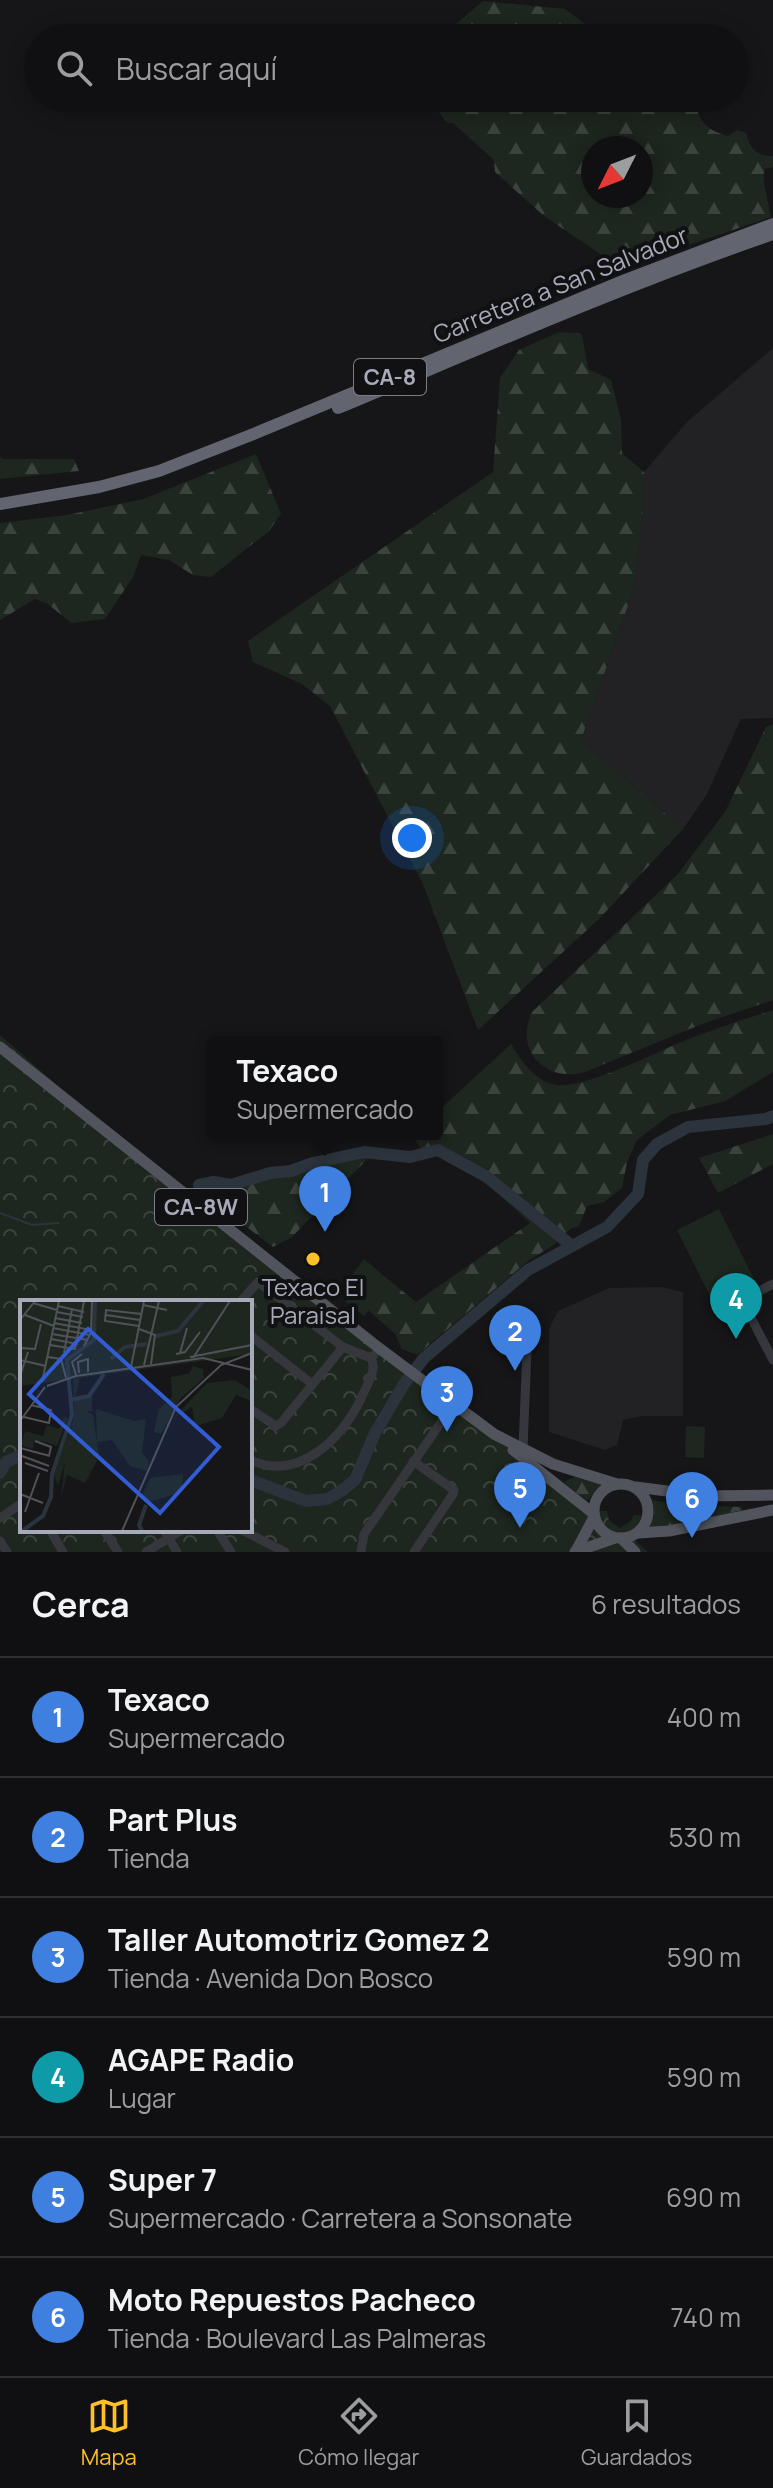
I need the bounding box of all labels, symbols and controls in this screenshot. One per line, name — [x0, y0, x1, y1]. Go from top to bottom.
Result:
search box — [24, 24, 749, 112]
icon: search — [52, 46, 96, 90]
text: Buscar aquí — [116, 48, 277, 89]
north arrow — [581, 136, 653, 208]
street label: Carretera a San Salvador — [428, 218, 693, 350]
road number: CA-8 — [354, 359, 426, 395]
your location — [392, 818, 432, 858]
popup — [207, 1036, 443, 1140]
text: Texaco — [236, 1050, 338, 1091]
text: Supermercado — [236, 1091, 414, 1127]
pin: 1 — [299, 1166, 351, 1232]
road number: CA-8W — [155, 1189, 247, 1225]
marker: Texaco El Paraisal — [304, 1250, 322, 1268]
place label: Texaco El Paraisal — [262, 1270, 364, 1331]
pin: 4 — [710, 1273, 762, 1339]
inset map — [20, 1300, 252, 1532]
pin: 2 — [489, 1305, 541, 1371]
pin: 3 — [421, 1366, 473, 1432]
pin: 5 — [494, 1462, 546, 1528]
pin: 6 — [666, 1472, 718, 1538]
text: Cerca — [32, 1581, 130, 1627]
text: 6 resultados — [591, 1586, 741, 1622]
text: Texaco — [108, 1679, 210, 1720]
text: 1 — [52, 1699, 64, 1735]
text: 400 m — [667, 1699, 741, 1735]
text: Supermercado — [108, 1720, 285, 1756]
text: Part Plus — [108, 1799, 238, 1840]
text: 2 — [50, 1819, 66, 1855]
text: 530 m — [668, 1819, 741, 1855]
text: Tienda — [108, 1840, 190, 1876]
text: Taller Automotriz Gomez 2 — [108, 1919, 490, 1960]
text: 3 — [50, 1939, 66, 1975]
text: 590 m — [667, 1939, 741, 1975]
text: Tienda · Avenida Don Bosco — [108, 1960, 433, 1996]
text: AGAPE Radio — [108, 2039, 294, 2080]
text: 4 — [50, 2059, 66, 2095]
text: 590 m — [667, 2059, 741, 2095]
text: Lugar — [108, 2080, 176, 2116]
text: Super 7 — [108, 2159, 217, 2200]
text: 5 — [50, 2179, 66, 2215]
text: 690 m — [666, 2179, 741, 2215]
text: Supermercado · Carretera a Sonsonate — [108, 2200, 572, 2236]
text: Moto Repuestos Pacheco — [108, 2279, 476, 2320]
text: 6 — [50, 2299, 66, 2335]
text: 740 m — [671, 2299, 741, 2335]
text: Tienda · Boulevard Las Palmeras — [108, 2320, 486, 2356]
tab: Mapa — [81, 2394, 137, 2472]
tab: Cómo llegar — [298, 2394, 419, 2472]
tab: Guardados — [581, 2394, 692, 2472]

